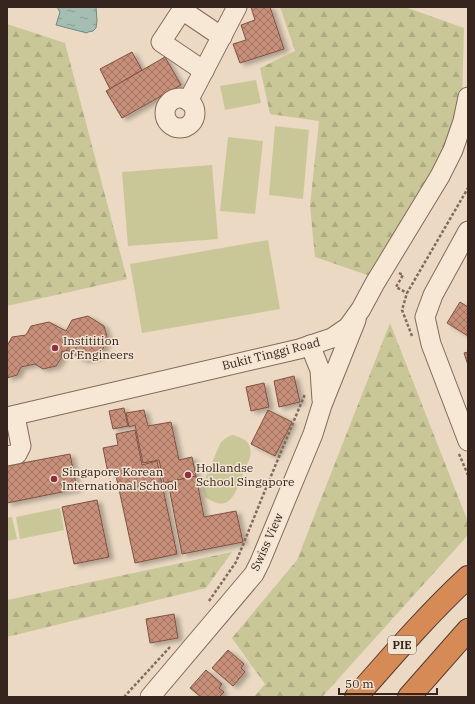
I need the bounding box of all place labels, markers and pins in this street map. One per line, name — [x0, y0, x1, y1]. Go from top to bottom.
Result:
place label: Institition of Engineers — [63, 333, 134, 362]
marker: Institition of Engineers — [50, 343, 60, 353]
place label: Hollandse School Singapore — [196, 460, 294, 489]
place label: Singapore Korean International School — [62, 464, 178, 493]
marker: Hollandse School Singapore — [183, 470, 193, 480]
marker: Singapore Korean International School — [49, 474, 59, 484]

